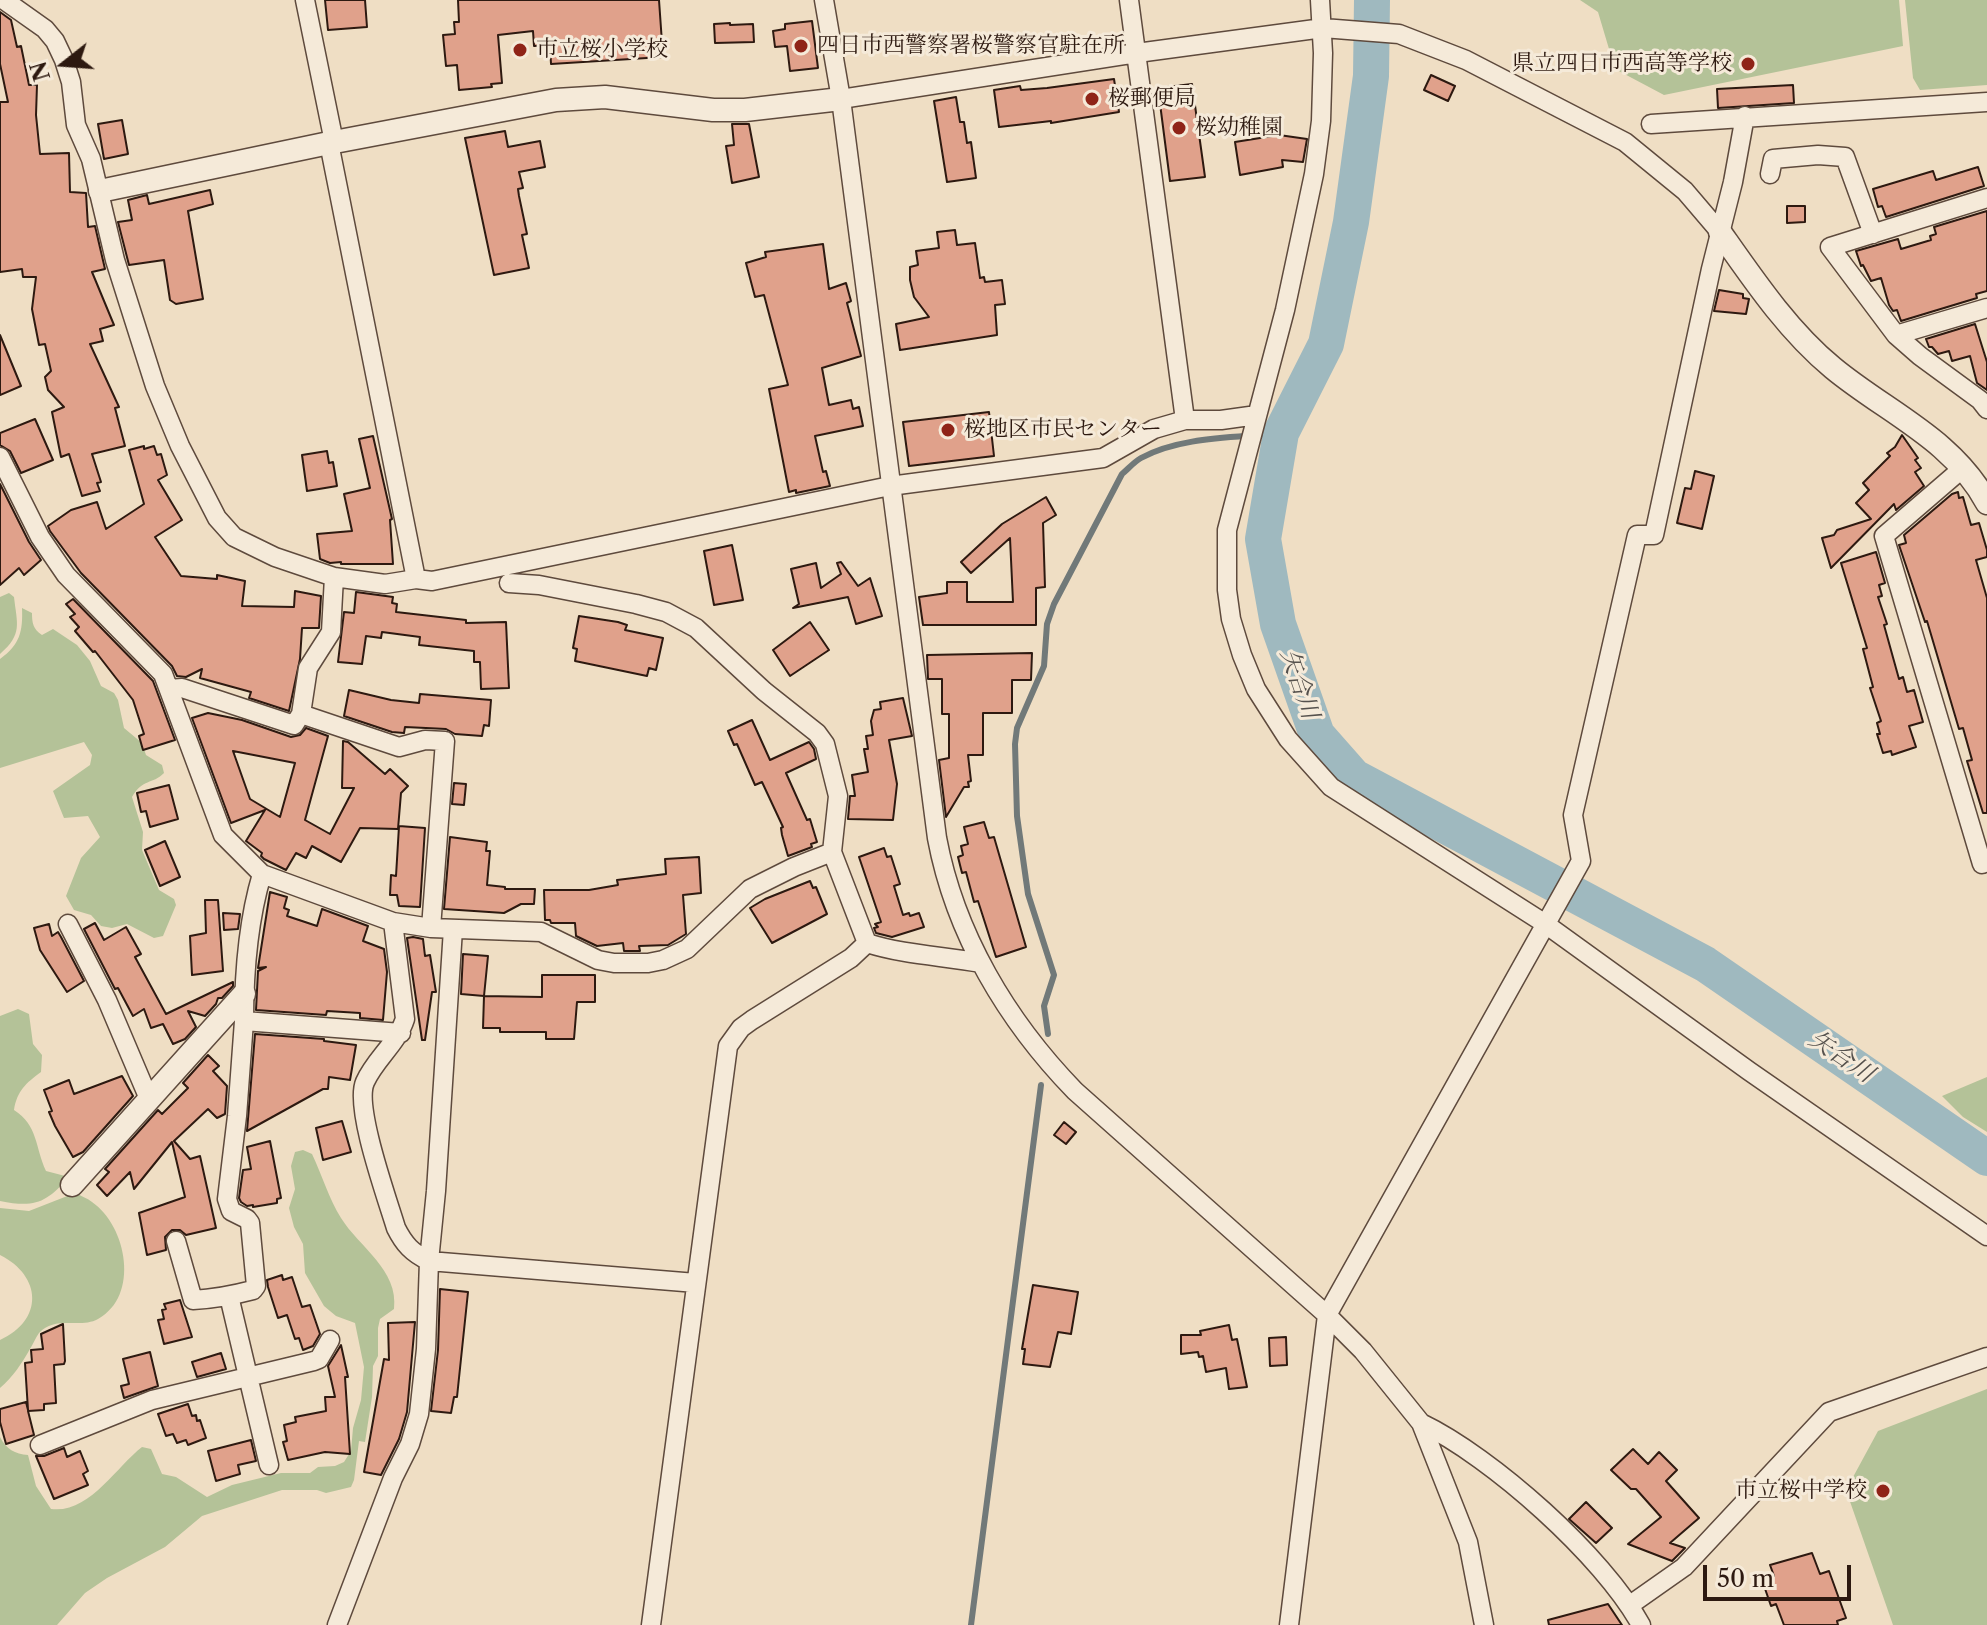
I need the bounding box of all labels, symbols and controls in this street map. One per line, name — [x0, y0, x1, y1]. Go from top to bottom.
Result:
north arrow — [24, 24, 104, 104]
place label: 四日市西警察署桜警察官駐在所 — [817, 33, 1125, 59]
place label: 市立桜小学校 — [536, 37, 668, 63]
marker: 四日市西警察署桜警察官駐在所 — [792, 37, 810, 55]
marker: 市立桜小学校 — [511, 41, 529, 59]
place label: 県立四日市西高等学校 — [1512, 51, 1732, 77]
marker: 県立四日市西高等学校 — [1739, 55, 1757, 73]
text: N — [25, 58, 56, 84]
place label: 桜郵便局 — [1108, 86, 1196, 112]
marker: 桜郵便局 — [1083, 90, 1101, 108]
place label: 桜幼稚園 — [1195, 115, 1283, 141]
marker: 桜幼稚園 — [1170, 119, 1188, 137]
place label: 桜地区市民センター — [964, 417, 1162, 443]
marker: 桜地区市民センター — [939, 421, 957, 439]
water label: 矢合川 — [1274, 645, 1324, 723]
water label: 矢合川 — [1803, 1025, 1879, 1089]
place label: 市立桜中学校 — [1735, 1478, 1867, 1504]
marker: 市立桜中学校 — [1874, 1482, 1892, 1500]
scale bar — [1707, 1549, 1855, 1599]
text: 50 m — [1717, 1564, 1774, 1593]

